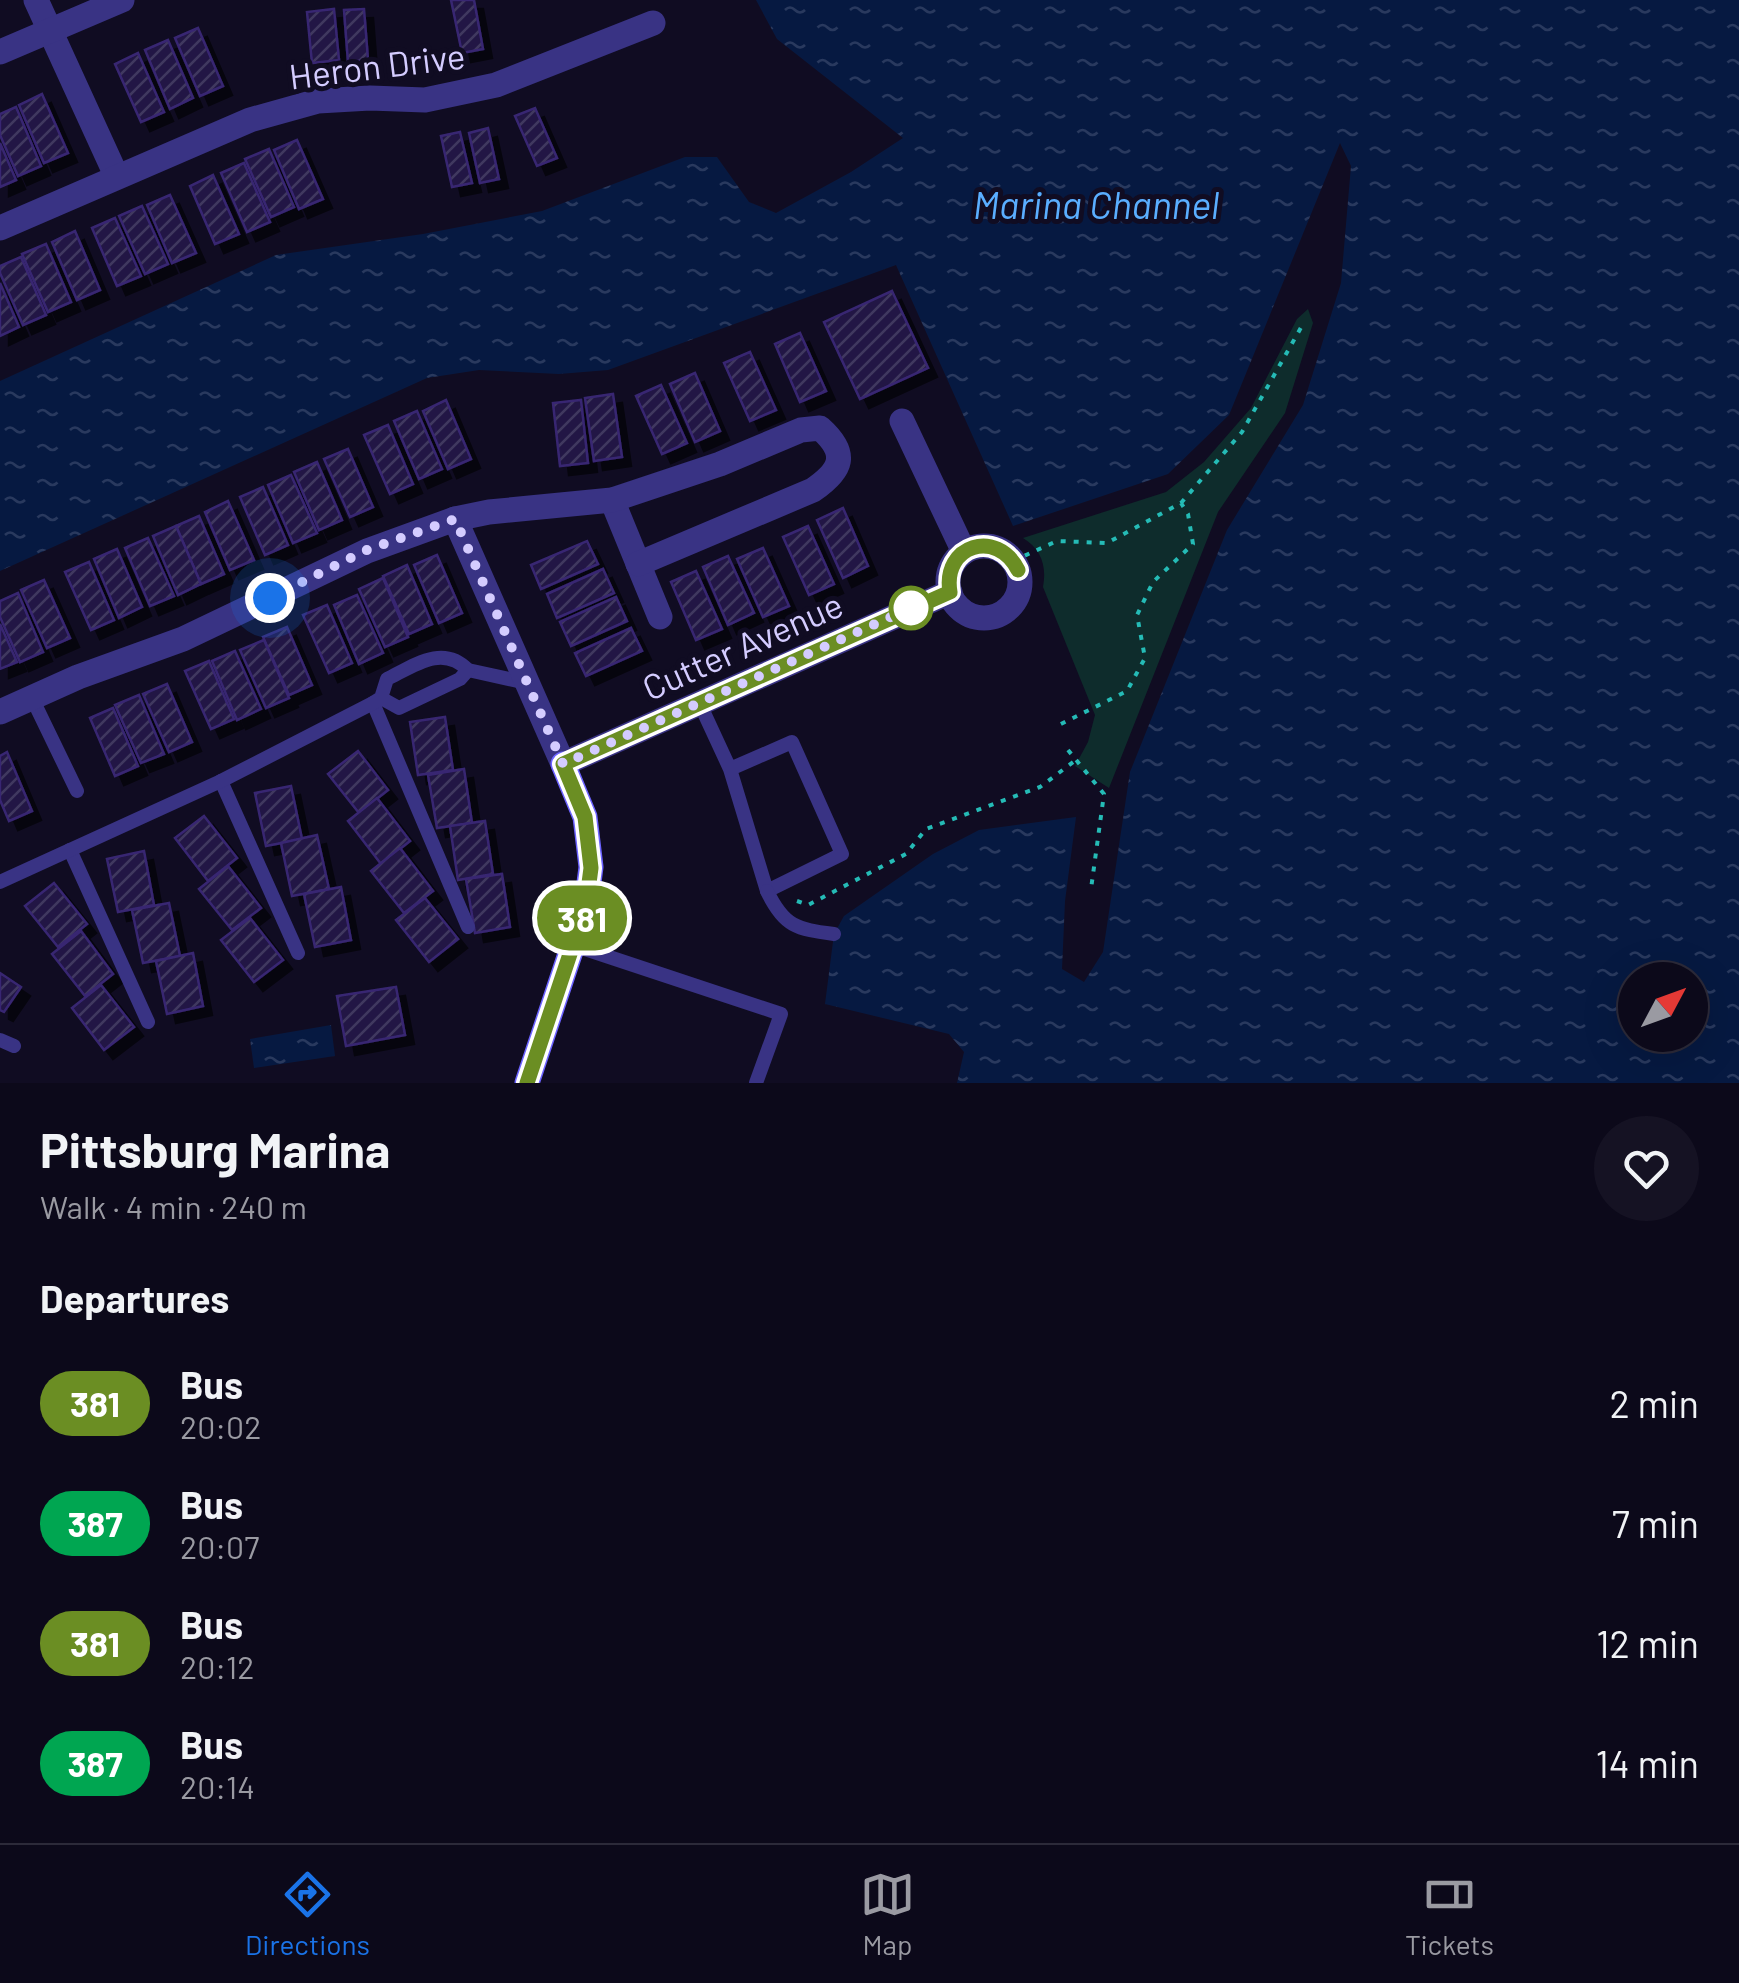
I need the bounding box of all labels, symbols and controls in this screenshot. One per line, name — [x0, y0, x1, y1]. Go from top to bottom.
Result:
street label: Heron Drive — [287, 33, 467, 97]
water label: Marina Channel — [973, 181, 1220, 227]
your location — [245, 573, 295, 623]
street label: Cutter Avenue — [635, 582, 849, 708]
unlabelled marker — [890, 587, 932, 629]
line badge: 381 — [524, 886, 640, 950]
text: 381 — [557, 897, 607, 939]
north arrow — [1618, 962, 1708, 1052]
map controls — [1618, 962, 1708, 1052]
button: heart — [1594, 1116, 1699, 1221]
text: Pittsburg Marina — [40, 1120, 390, 1178]
text: Walk · 4 min · 240 m — [40, 1187, 307, 1225]
text: Departures — [40, 1275, 229, 1321]
text: Bus — [180, 1361, 243, 1407]
text: 2 min — [1609, 1380, 1699, 1426]
text: 381 — [70, 1382, 120, 1424]
text: 20:02 — [180, 1407, 261, 1445]
text: Bus — [180, 1481, 243, 1527]
text: 7 min — [1612, 1500, 1699, 1546]
text: 387 — [67, 1502, 123, 1544]
text: 20:07 — [180, 1527, 259, 1565]
text: Bus — [180, 1601, 243, 1647]
text: 12 min — [1596, 1620, 1699, 1666]
text: 381 — [70, 1622, 120, 1664]
text: 20:12 — [180, 1647, 254, 1685]
text: Bus — [180, 1721, 243, 1767]
text: 14 min — [1596, 1740, 1699, 1786]
text: 387 — [67, 1742, 123, 1784]
text: 20:14 — [180, 1767, 255, 1805]
tab: Directions — [245, 1867, 370, 1961]
tab: Map — [860, 1867, 915, 1961]
tab: Tickets — [1405, 1867, 1494, 1961]

